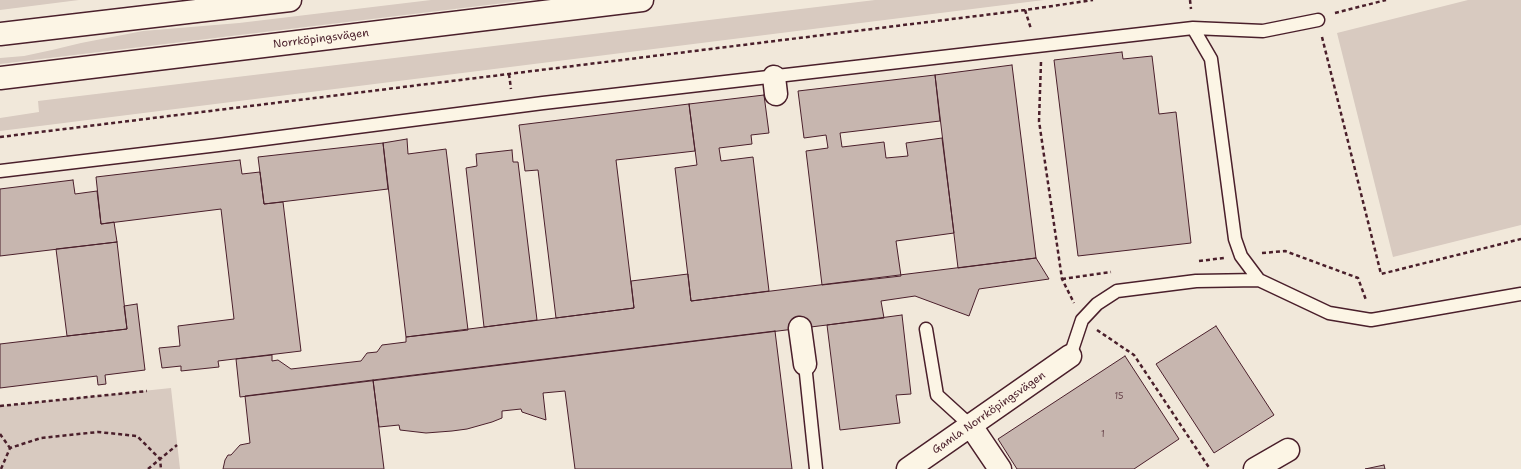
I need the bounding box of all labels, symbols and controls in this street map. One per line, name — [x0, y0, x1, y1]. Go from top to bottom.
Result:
street label: Norrköpingsvägen — [272, 27, 370, 51]
street label: Gamla Norrköpingsvägen — [930, 369, 1048, 457]
house number: 15 — [1114, 392, 1124, 402]
house number: 1 — [1101, 430, 1105, 440]

